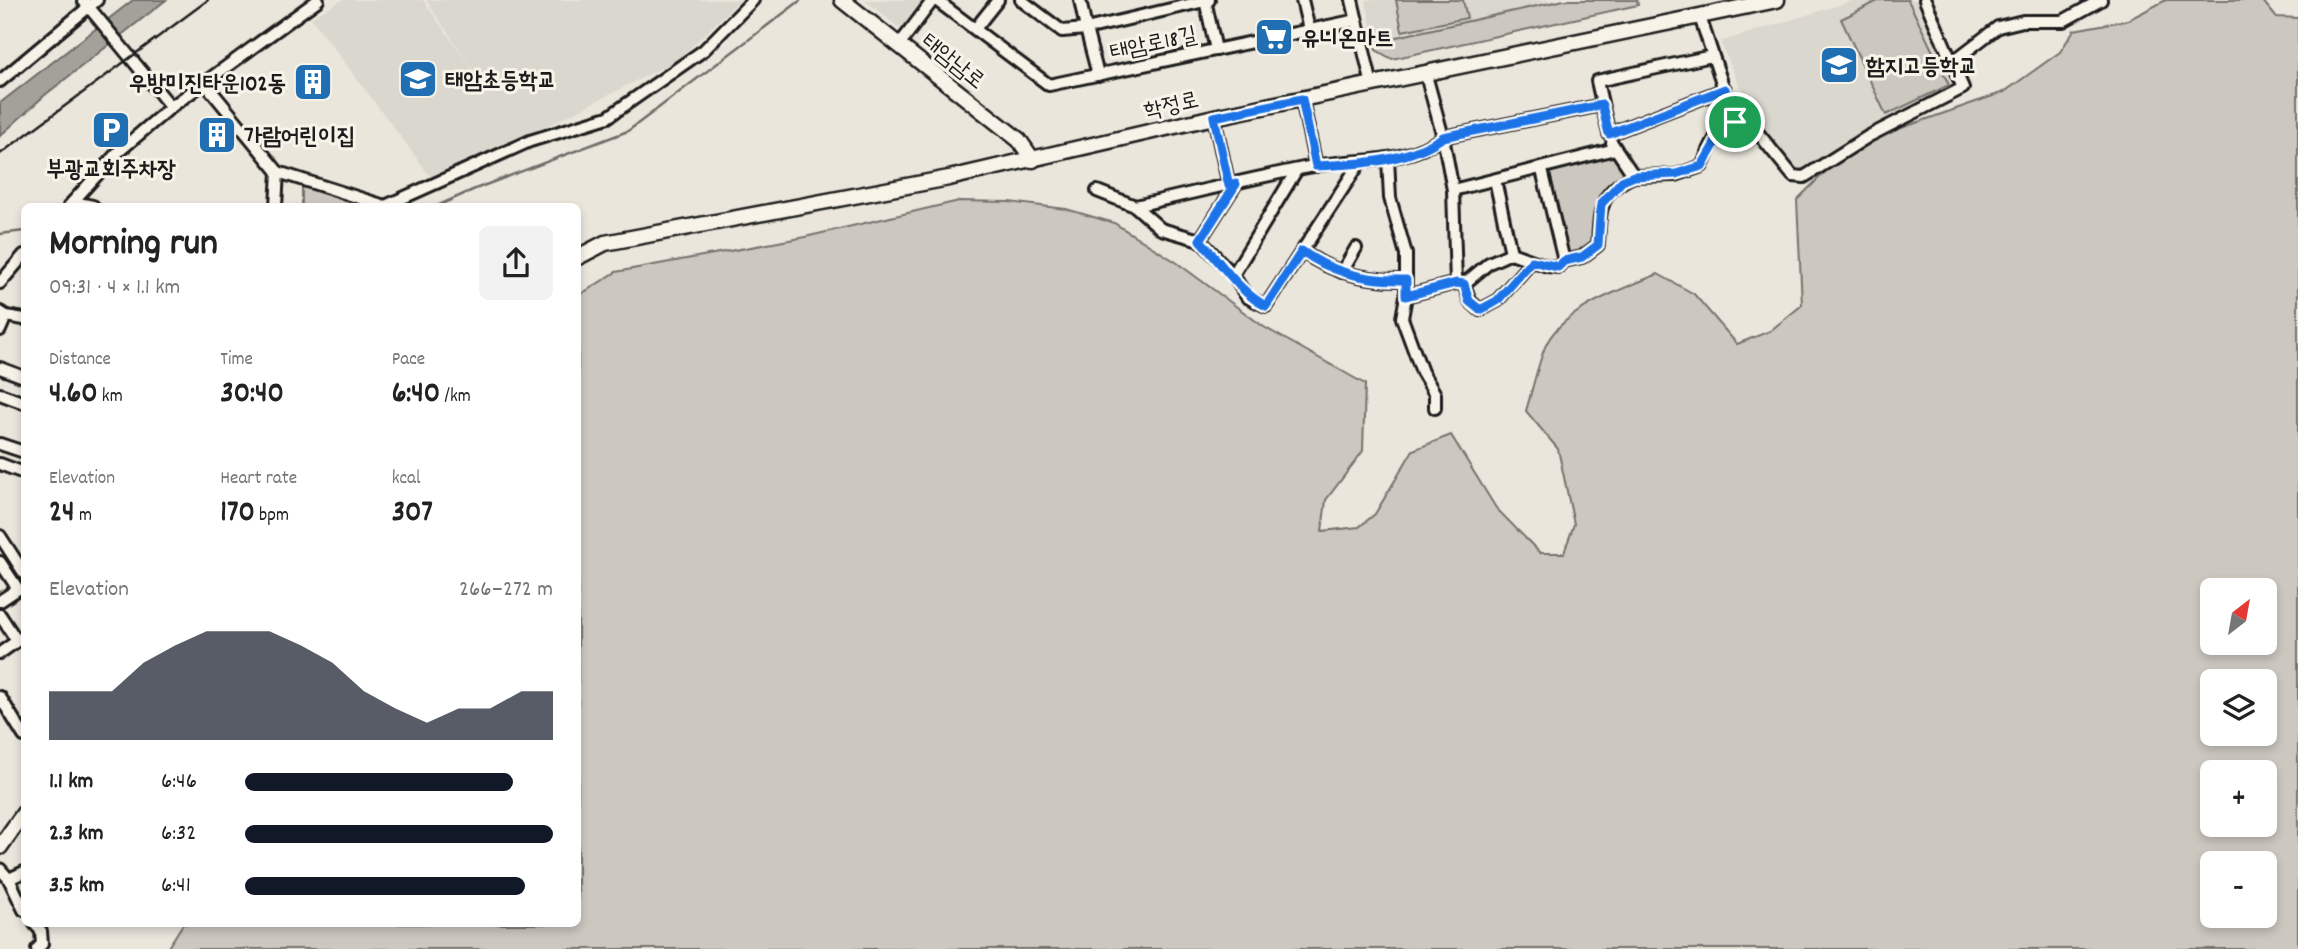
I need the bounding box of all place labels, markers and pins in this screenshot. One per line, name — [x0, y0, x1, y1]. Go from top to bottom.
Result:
supermarket icon: 유니온마트 — [1253, 16, 1295, 58]
place label: 유니온마트 — [1301, 24, 1394, 57]
school or university icon: 함지고등학교 — [1818, 44, 1860, 86]
place label: 함지고등학교 — [1865, 52, 1977, 85]
school or university icon: 태암초등학교 — [397, 58, 439, 100]
building icon: 우방미진타운102동 — [292, 61, 334, 103]
place label: 태암초등학교 — [445, 66, 556, 99]
place label: 우방미진타운102동 — [129, 69, 286, 102]
pin — [1705, 92, 1765, 152]
parking icon: 부광교회주차장 — [90, 109, 132, 151]
building icon: 가람어린이집 — [196, 114, 238, 156]
place label: 가람어린이집 — [244, 122, 355, 155]
place label: 부광교회주차장 — [46, 155, 176, 188]

